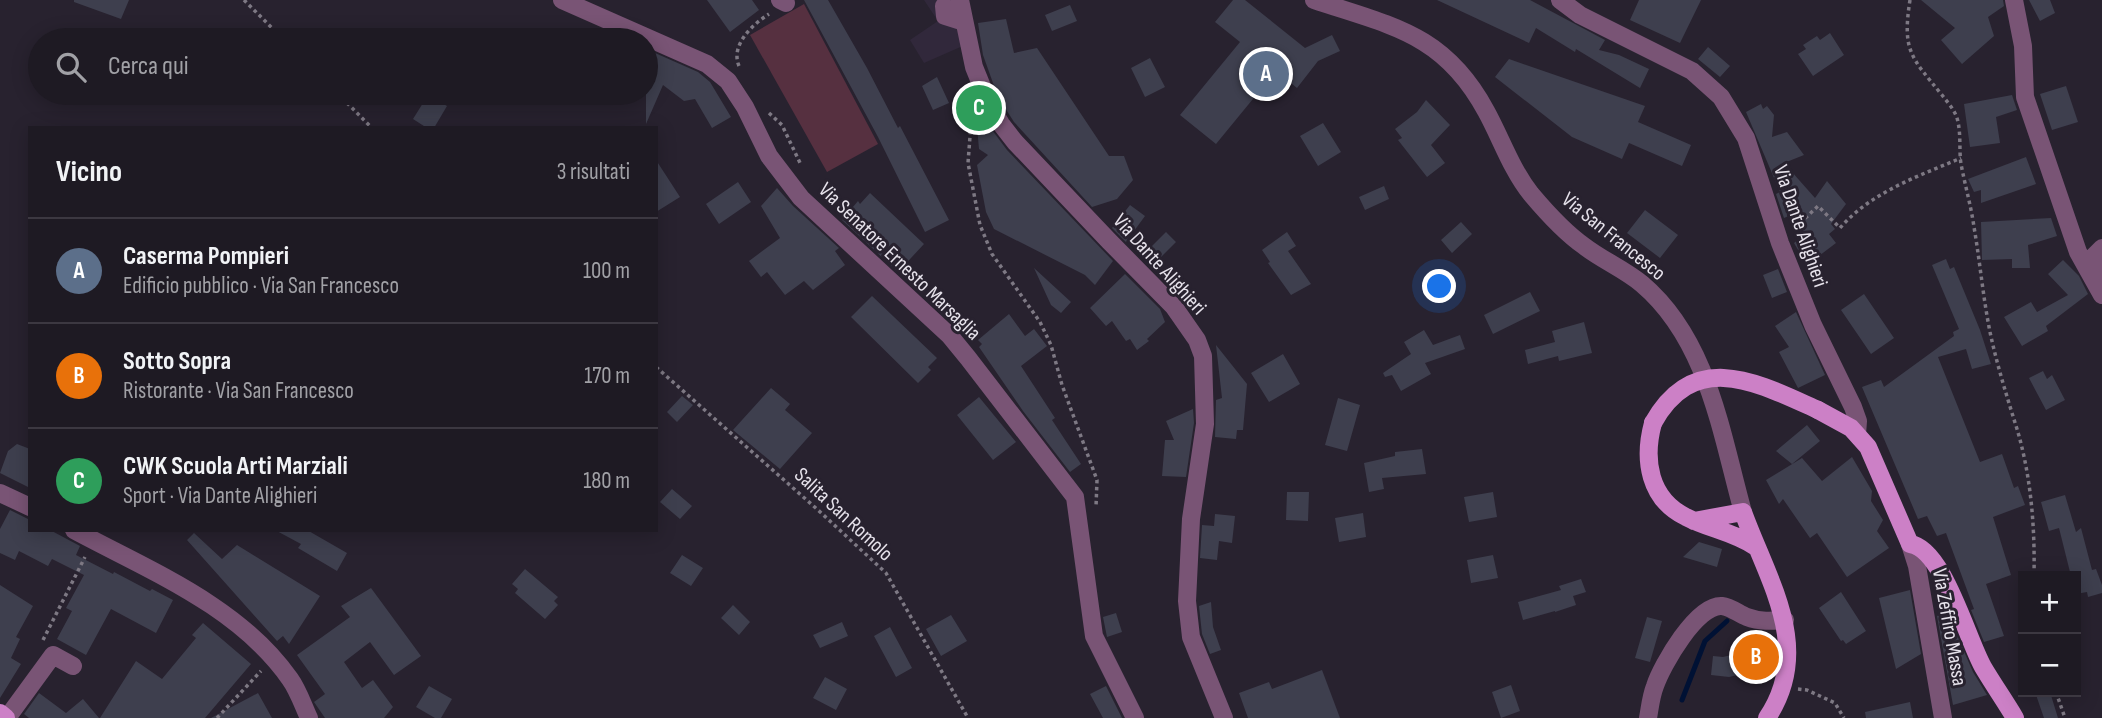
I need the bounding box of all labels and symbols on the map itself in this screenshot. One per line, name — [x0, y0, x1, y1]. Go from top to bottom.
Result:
pin: A — [1243, 48, 1289, 100]
pin: C — [956, 82, 1002, 134]
street label: Via Dante Alighieri — [1768, 162, 1833, 290]
street label: Via Senatore Ernesto Marsaglia — [813, 177, 986, 345]
street label: Via San Francesco — [1557, 187, 1671, 286]
street label: Via Dante Alighieri — [1108, 209, 1212, 320]
your location — [1422, 269, 1456, 303]
street label: Salita San Romolo — [789, 462, 898, 566]
street label: Via Zeffiro Massa — [1927, 567, 1972, 688]
pin: B — [1733, 631, 1779, 683]

